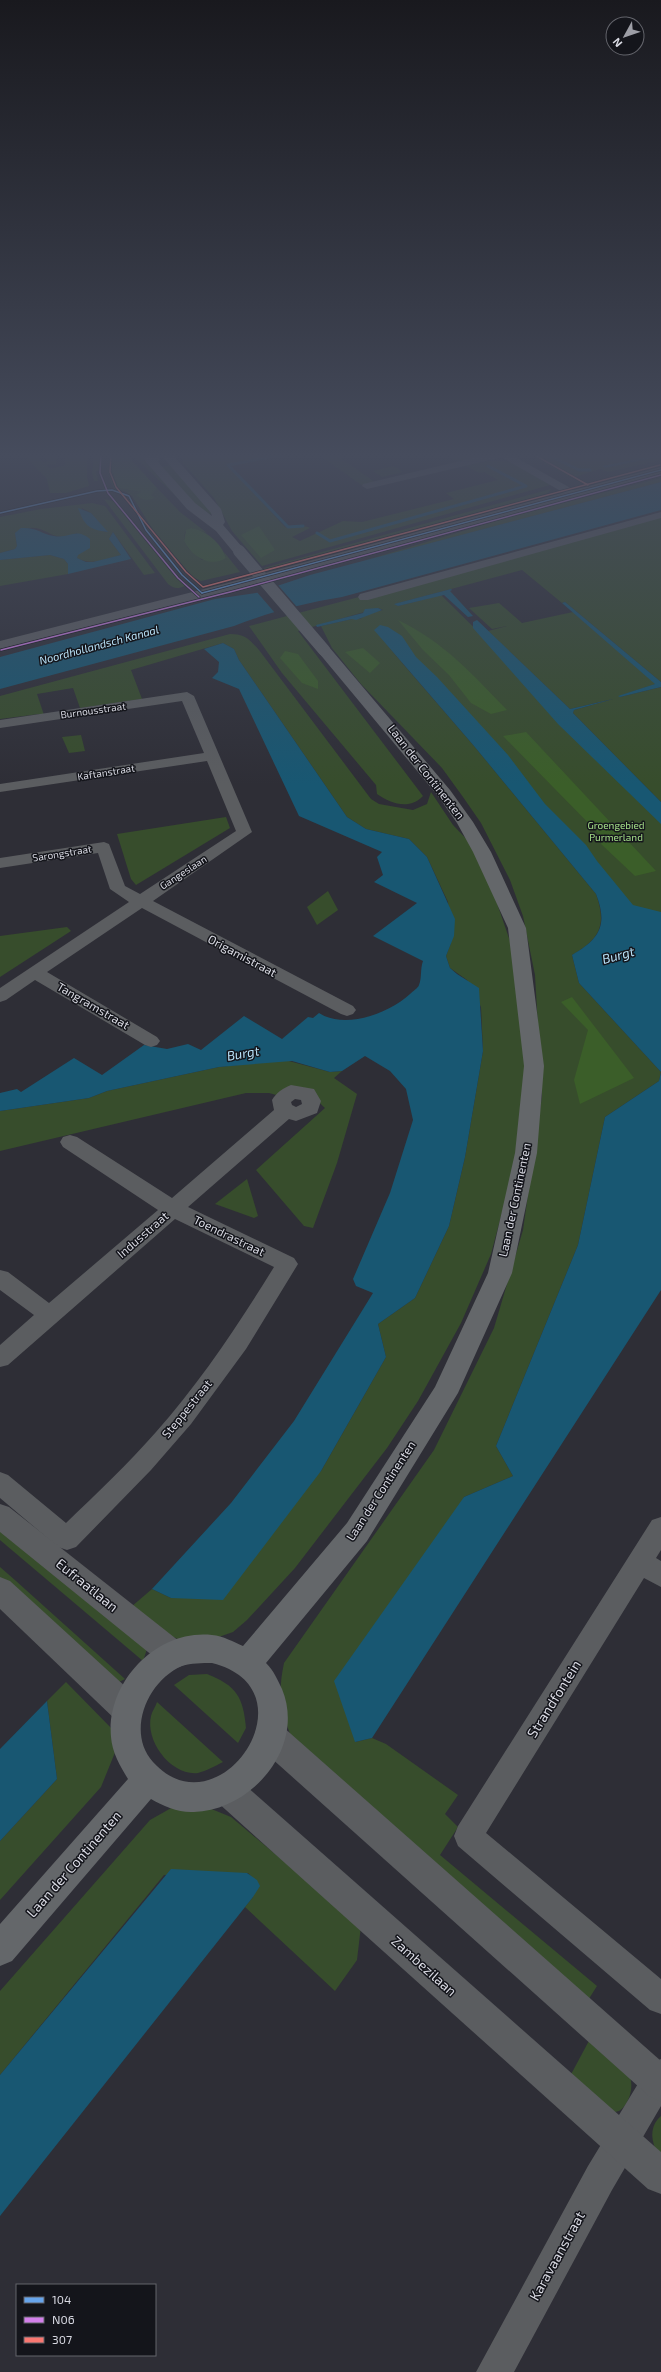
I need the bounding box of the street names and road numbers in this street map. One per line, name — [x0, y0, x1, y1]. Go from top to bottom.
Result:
street label: Burnousstraat — [60, 699, 127, 721]
street label: Laan der Continenten — [386, 721, 468, 821]
street label: Kaftanstraat — [76, 762, 136, 782]
street label: Sarongstraat — [32, 842, 93, 864]
street label: Gangeslaan — [157, 852, 209, 892]
street label: Origamistraat — [206, 931, 280, 979]
street label: Tangramstraat — [55, 979, 133, 1032]
street label: Laan der Continenten — [495, 1142, 533, 1258]
street label: Indusstraat — [114, 1208, 171, 1260]
street label: Toendrastraat — [192, 1212, 268, 1259]
street label: Steppestraat — [158, 1376, 214, 1440]
street label: Laan der Continenten — [343, 1438, 418, 1543]
street label: Eufraatlaan — [53, 1554, 122, 1615]
street label: Strandfontein — [523, 1657, 584, 1741]
street label: Laan der Continenten — [23, 1807, 124, 1920]
street label: Zambezilaan — [388, 1932, 460, 1999]
street label: Karavaanstraat — [525, 2208, 588, 2303]

